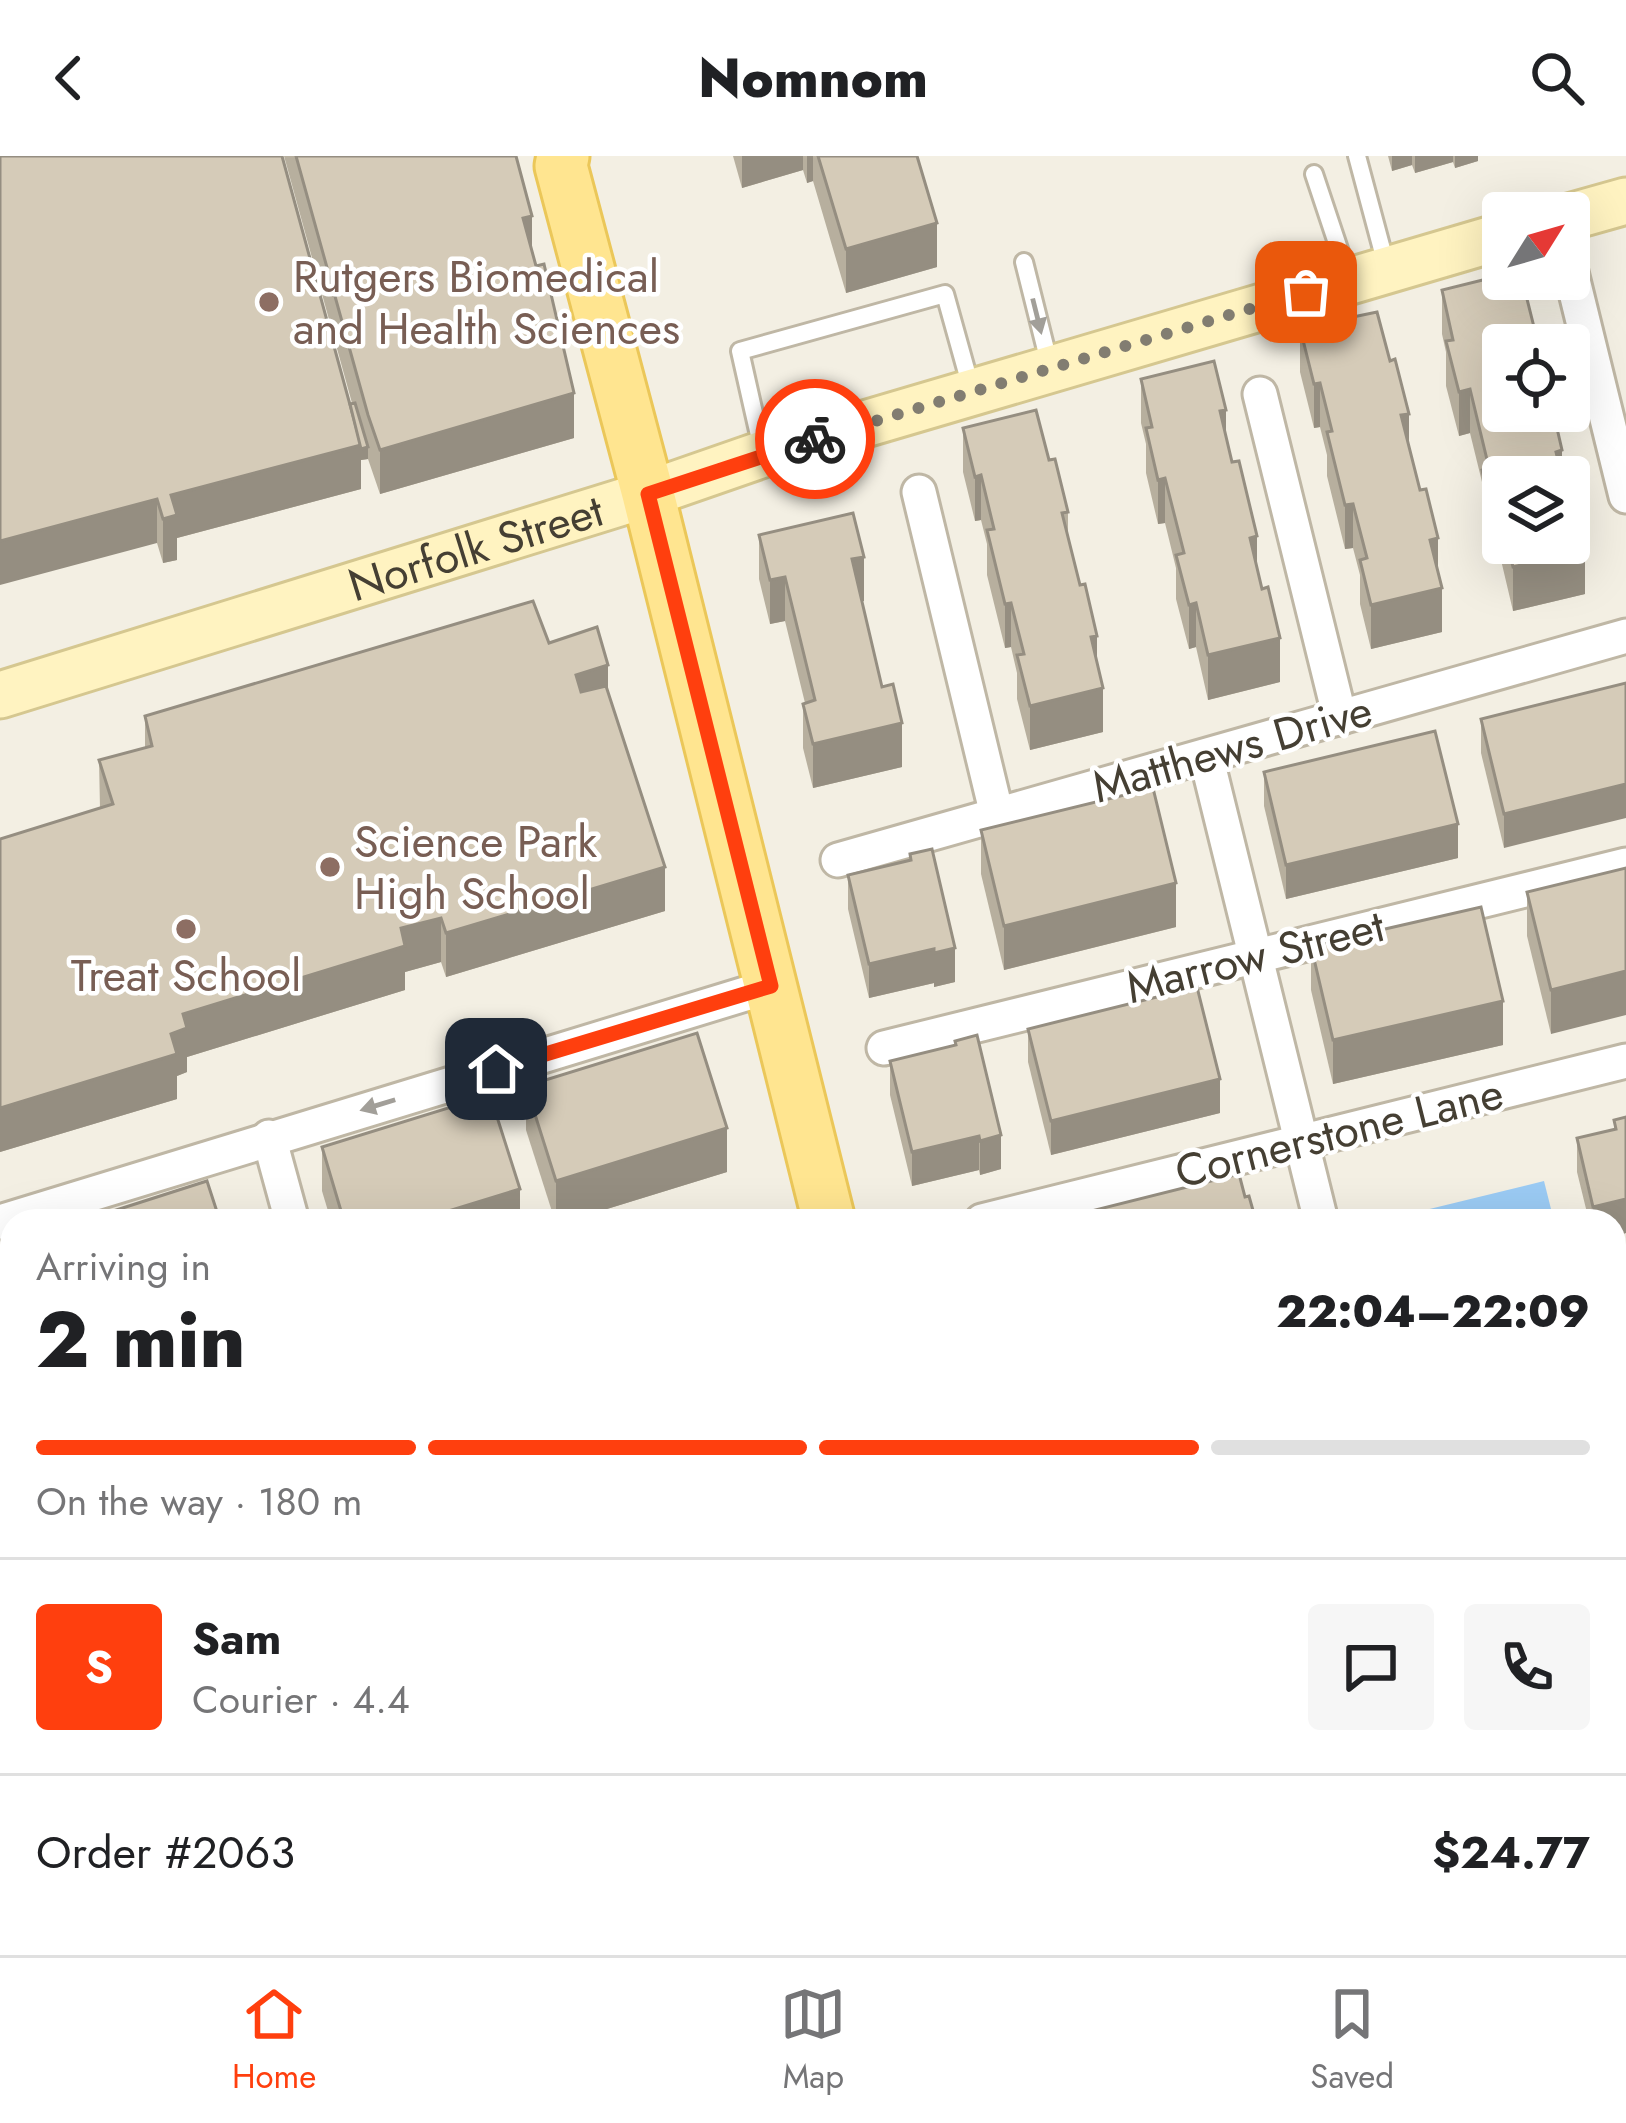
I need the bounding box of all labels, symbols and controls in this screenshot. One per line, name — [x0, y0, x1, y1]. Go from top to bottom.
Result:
text: Nomnom — [698, 39, 928, 117]
icon: back — [36, 45, 102, 111]
icon: search — [1524, 45, 1590, 111]
north arrow — [1482, 192, 1590, 300]
map controls — [1482, 192, 1590, 564]
pin — [1255, 241, 1357, 343]
place label: Rutgers Biomedical and Health Sciences — [293, 244, 680, 361]
icon: bag — [1273, 259, 1339, 325]
marker: Rutgers Biomedical and Health Sciences — [256, 289, 282, 315]
one-way arrow — [1028, 297, 1047, 334]
button: locate — [1482, 324, 1590, 432]
courier — [755, 379, 875, 499]
icon: bike — [782, 406, 848, 472]
button: layers — [1482, 456, 1590, 564]
street label: Norfolk Street — [340, 478, 611, 618]
street label: Matthews Drive — [1085, 678, 1380, 819]
place label: Science Park High School — [354, 809, 597, 926]
marker: Science Park High School — [317, 854, 343, 880]
street label: Marrow Street — [1119, 893, 1391, 1020]
marker: Treat School — [173, 916, 199, 942]
place label: Treat School — [71, 943, 301, 1008]
pin — [445, 1018, 547, 1120]
icon: home — [463, 1036, 529, 1102]
street label: Cornerstone Lane — [1168, 1060, 1510, 1205]
one-way arrow — [359, 1096, 396, 1115]
text: Arriving in — [36, 1238, 211, 1295]
text: 22:04–22:09 — [1276, 1279, 1590, 1344]
text: 2 min — [36, 1284, 245, 1396]
text: On the way · 180 m — [36, 1473, 362, 1530]
button: chat — [1308, 1604, 1434, 1730]
button: phone — [1464, 1604, 1590, 1730]
text: Sam — [192, 1606, 281, 1671]
text: S — [85, 1634, 113, 1699]
text: Courier · 4.4 — [192, 1671, 410, 1728]
text: Order #2063 — [36, 1820, 295, 1885]
text: $24.77 — [1432, 1820, 1590, 1885]
tab: Home — [232, 1981, 316, 2100]
tab: Map — [780, 1981, 846, 2100]
tab: Saved — [1310, 1981, 1394, 2100]

